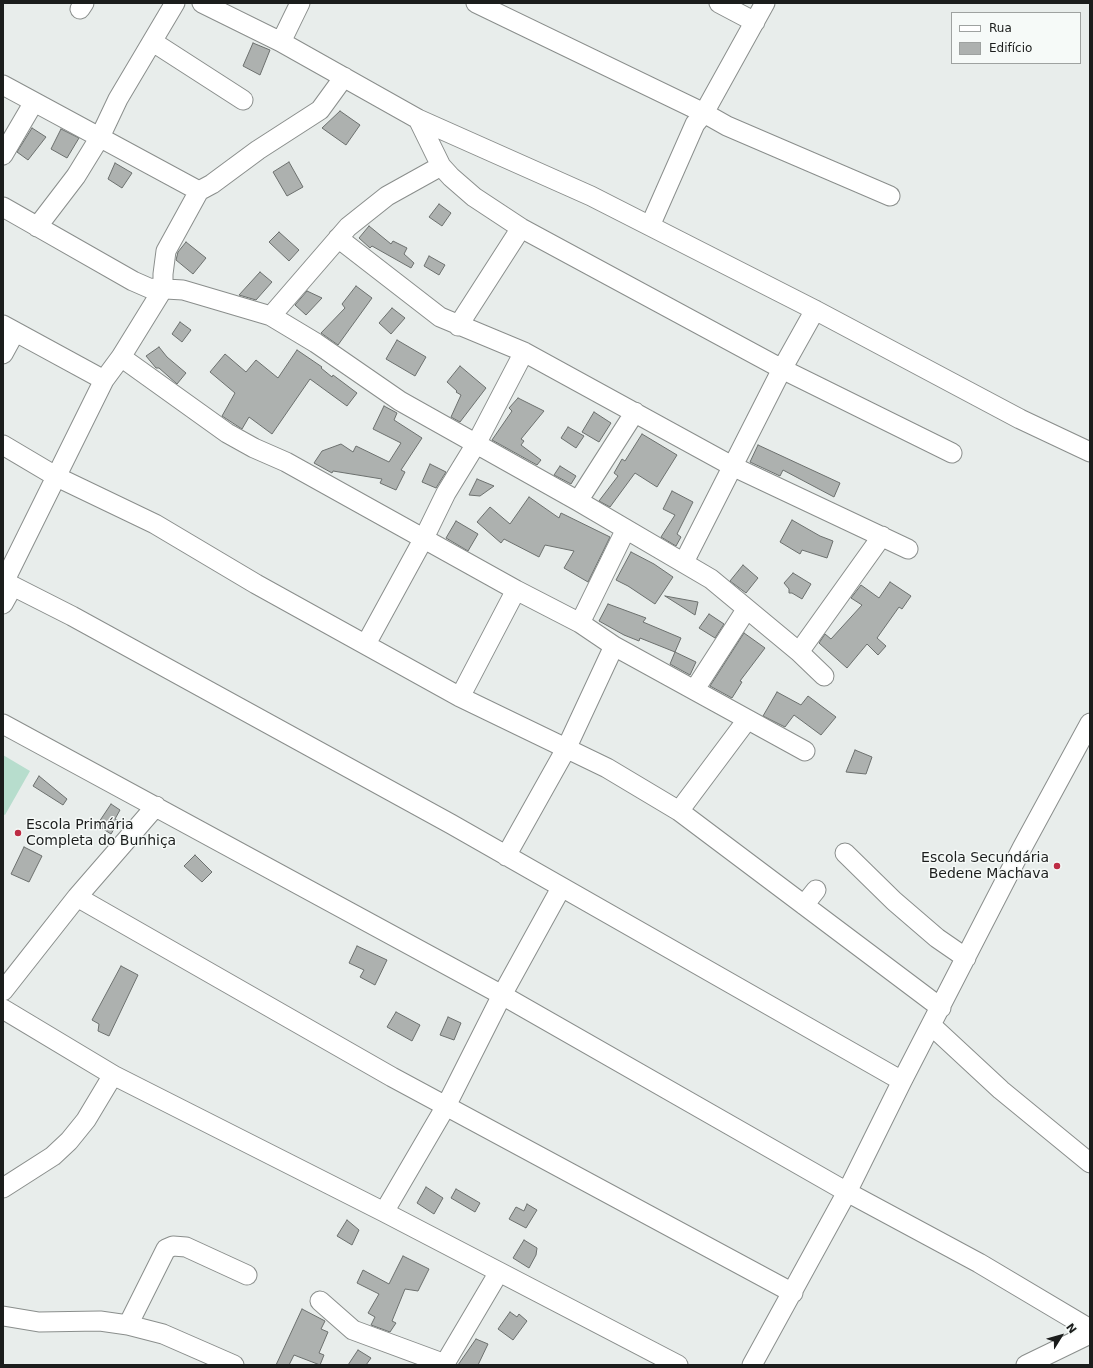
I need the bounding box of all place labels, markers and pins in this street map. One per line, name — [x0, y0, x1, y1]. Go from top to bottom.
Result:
place label: Escola Primária Completa do Bunhiça — [26, 817, 176, 850]
marker: Escola Primária Completa do Bunhiça — [13, 828, 23, 838]
place label: Escola Secundária Bedene Machava — [921, 850, 1049, 882]
marker: Escola Secundária Bedene Machava — [1052, 861, 1062, 871]

